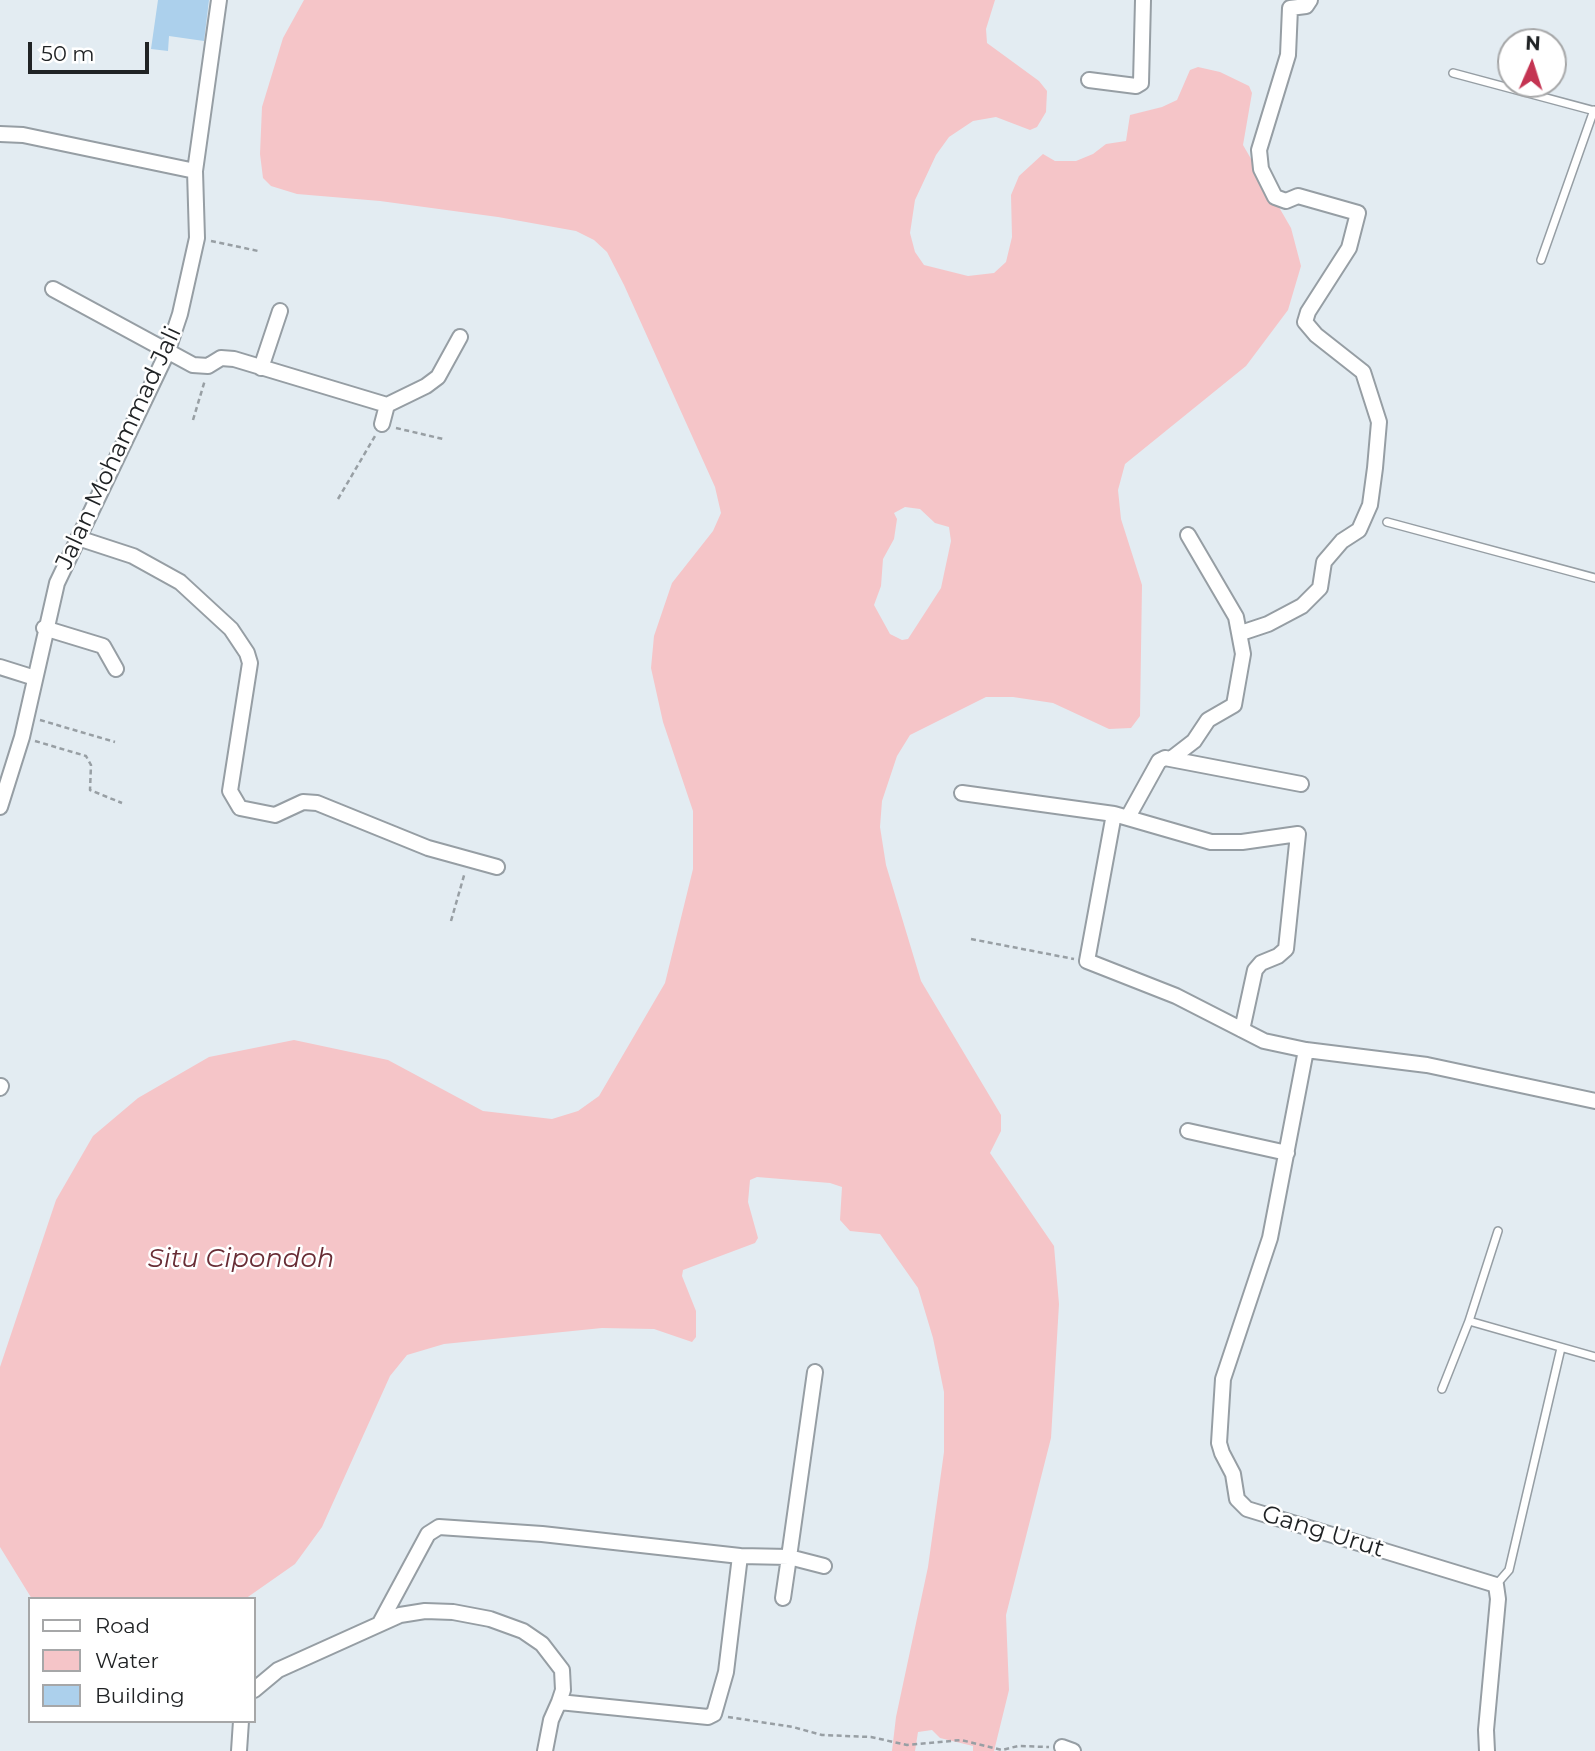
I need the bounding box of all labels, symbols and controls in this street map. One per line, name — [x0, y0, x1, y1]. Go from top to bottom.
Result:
scale bar — [32, 28, 152, 72]
north arrow — [1497, 28, 1567, 98]
text: N — [1525, 32, 1541, 55]
text: 50 m — [41, 41, 95, 66]
street label: Jalan Mohammad Jali — [50, 322, 188, 574]
water label: Situ Cipondoh — [148, 1243, 334, 1275]
street label: Gang Urut — [1258, 1500, 1388, 1564]
legend — [28, 1597, 256, 1723]
text: Road — [95, 1613, 150, 1638]
text: Water — [95, 1648, 159, 1673]
text: Building — [95, 1683, 185, 1708]

